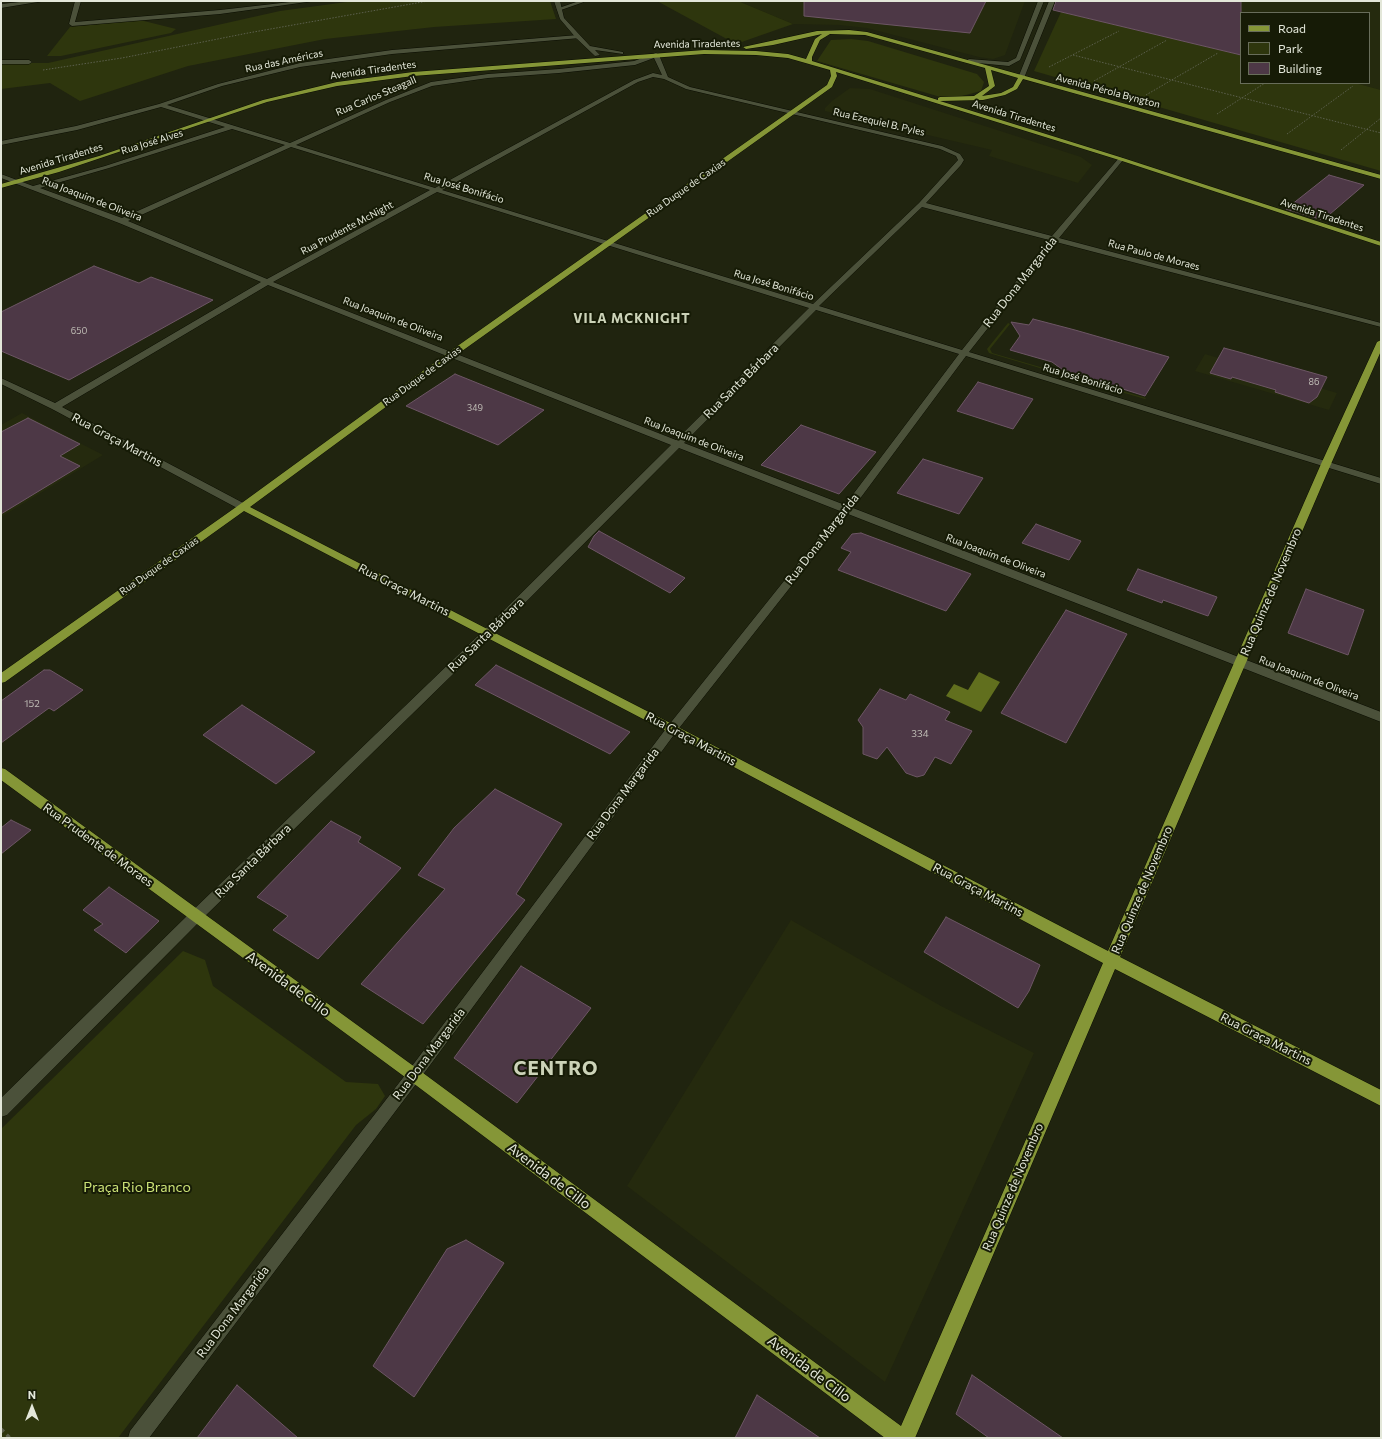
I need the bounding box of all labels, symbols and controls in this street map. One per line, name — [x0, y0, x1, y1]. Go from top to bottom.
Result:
legend — [1240, 12, 1370, 84]
text: Road — [1278, 21, 1306, 35]
street label: Avenida Tiradentes — [654, 37, 740, 51]
text: Park — [1278, 41, 1303, 55]
street label: Rua das Américas — [244, 47, 324, 75]
street label: Avenida Tiradentes — [329, 58, 417, 82]
text: Building — [1278, 61, 1322, 75]
street label: Avenida Pérola Byngton — [1055, 71, 1161, 111]
street label: Rua Carlos Steagall — [334, 74, 418, 118]
street label: Avenida Tiradentes — [971, 98, 1057, 134]
street label: Rua Ezequiel B. Pyles — [832, 106, 926, 138]
street label: Rua José Alves — [120, 127, 184, 157]
street label: Avenida Tiradentes — [18, 141, 104, 177]
street label: Rua Duque de Caxias — [644, 156, 728, 220]
street label: Rua José Bonifácio — [422, 170, 506, 206]
street label: Rua Joaquim de Oliveira — [40, 174, 144, 224]
street label: Avenida Tiradentes — [1279, 196, 1365, 234]
street label: Rua Prudente McNight — [299, 199, 395, 257]
street label: Rua Dona Margarida — [980, 234, 1060, 330]
street label: Rua Paulo de Moraes — [1107, 237, 1201, 273]
street label: Rua José Bonifácio — [732, 267, 816, 303]
street label: Rua Joaquim de Oliveira — [341, 294, 445, 344]
district label: VILA MCKNIGHT — [573, 311, 691, 327]
house number: 650 — [71, 326, 87, 336]
street label: Rua Santa Bárbara — [701, 341, 781, 421]
street label: Rua Duque de Caxias — [381, 344, 463, 408]
street label: Rua José Bonifácio — [1041, 361, 1125, 397]
house number: 86 — [1309, 377, 1319, 387]
house number: 349 — [467, 403, 483, 413]
street label: Rua Graça Martins — [69, 410, 165, 470]
street label: Rua Joaquim de Oliveira — [642, 414, 746, 464]
street label: Rua Dona Margarida — [782, 491, 862, 587]
street label: Rua Quinze de Novembro — [1238, 526, 1304, 658]
street label: Rua Joaquim de Oliveira — [944, 531, 1048, 581]
street label: Rua Duque de Caxias — [117, 534, 201, 598]
street label: Rua Graça Martins — [356, 561, 452, 619]
street label: Rua Santa Bárbara — [445, 595, 527, 675]
street label: Rua Joaquim de Oliveira — [1257, 653, 1361, 703]
house number: 152 — [24, 698, 40, 710]
street label: Rua Graça Martins — [643, 709, 739, 769]
house number: 334 — [911, 728, 929, 740]
street label: Rua Dona Margarida — [584, 745, 662, 843]
street label: Rua Prudente de Moraes — [40, 800, 156, 890]
street label: Rua Santa Bárbara — [212, 821, 294, 901]
street label: Rua Quinze de Novembro — [1109, 824, 1175, 956]
street label: Rua Graça Martins — [930, 860, 1026, 920]
street label: Avenida de Cillo — [243, 948, 333, 1020]
street label: Rua Dona Margarida — [390, 1005, 468, 1103]
street label: Rua Graça Martins — [1218, 1010, 1314, 1068]
district label: CENTRO — [513, 1058, 599, 1080]
street label: Rua Quinze de Novembro — [980, 1121, 1046, 1253]
street label: Avenida de Cillo — [504, 1139, 594, 1213]
park label: Praça Rio Branco — [83, 1179, 191, 1195]
street label: Rua Dona Margarida — [194, 1263, 272, 1361]
street label: Avenida de Cillo — [764, 1332, 854, 1406]
north arrow — [12, 1387, 52, 1427]
text: N — [28, 1388, 36, 1401]

